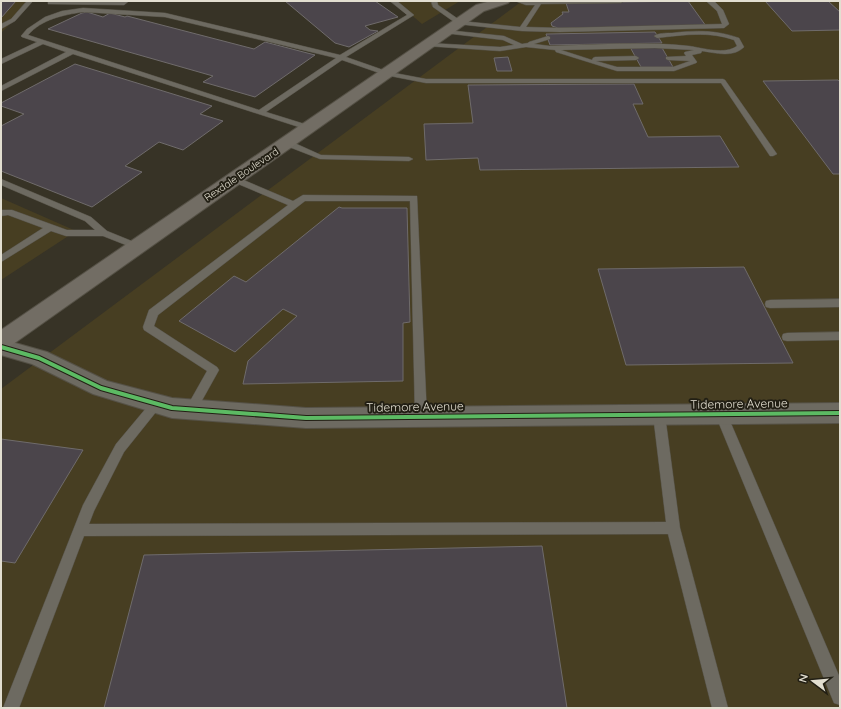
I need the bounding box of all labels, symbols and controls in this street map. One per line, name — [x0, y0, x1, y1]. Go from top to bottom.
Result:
street label: Rexdale Boulevard — [202, 145, 281, 204]
street label: Tidemore Avenue — [690, 395, 788, 412]
street label: Tidemore Avenue — [366, 398, 464, 415]
north arrow — [793, 661, 833, 701]
text: N — [796, 672, 811, 684]

